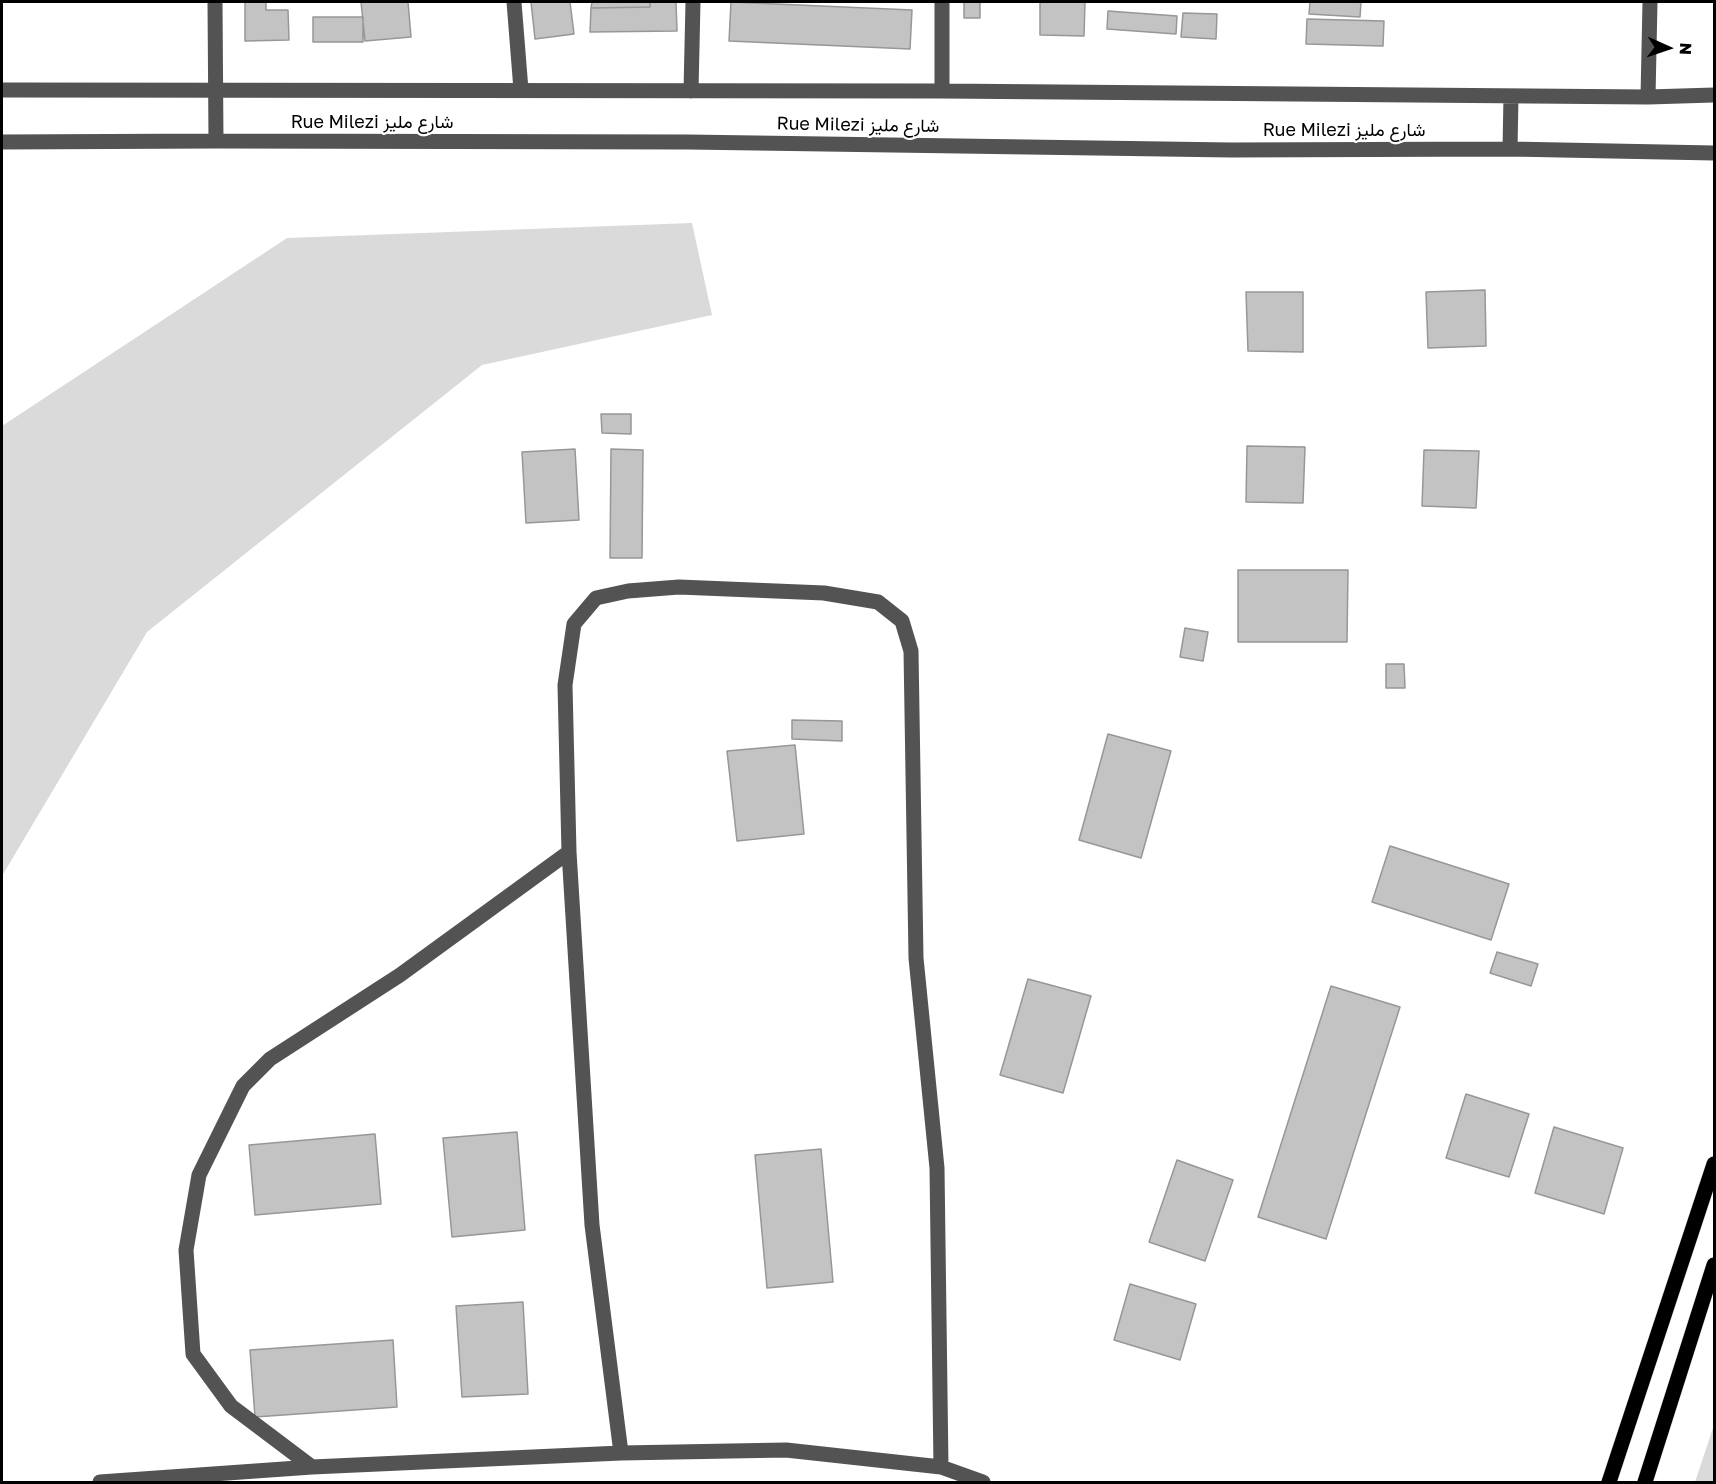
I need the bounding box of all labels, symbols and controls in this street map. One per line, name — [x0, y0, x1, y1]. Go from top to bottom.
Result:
north arrow — [1638, 18, 1698, 78]
text: N — [1676, 42, 1696, 56]
street label: Rue Milezi شارع مليز — [291, 111, 453, 133]
street label: Rue Milezi شارع مليز — [776, 113, 940, 137]
street label: Rue Milezi شارع مليز — [1263, 119, 1425, 141]

